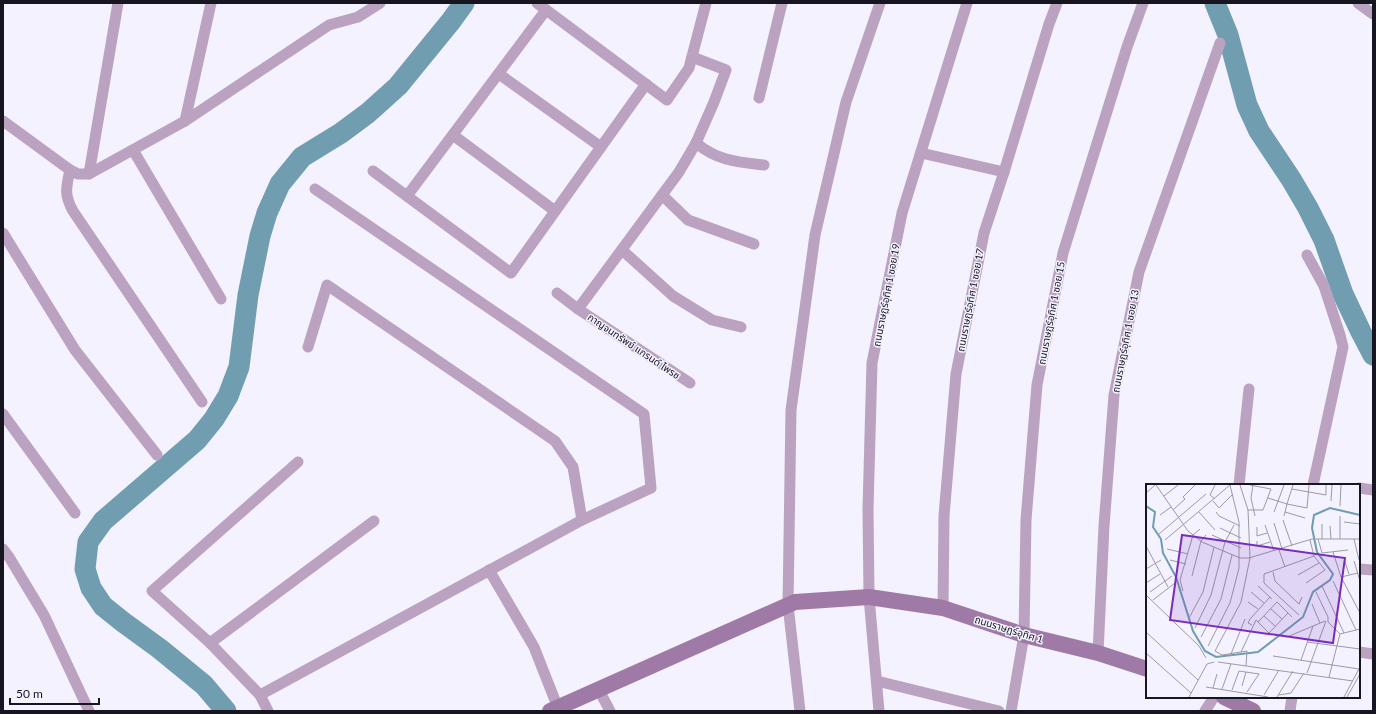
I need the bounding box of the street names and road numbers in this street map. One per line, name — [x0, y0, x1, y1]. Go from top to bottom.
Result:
street label: ถนนราษฎร์อุทิศ 1 ซอย 19 — [870, 242, 903, 348]
street label: ถนนราษฎร์อุทิศ 1 ซอย 17 — [954, 247, 987, 353]
street label: ถนนราษฎร์อุทิศ 1 ซอย 15 — [1035, 260, 1068, 366]
street label: ถนนราษฎร์อุทิศ 1 ซอย 13 — [1109, 288, 1142, 394]
street label: กาญจนทรัพย์ แกรนด์ ไพรซ — [586, 311, 682, 381]
street label: ถนนราษฎร์อุทิศ 1 — [973, 613, 1045, 646]

